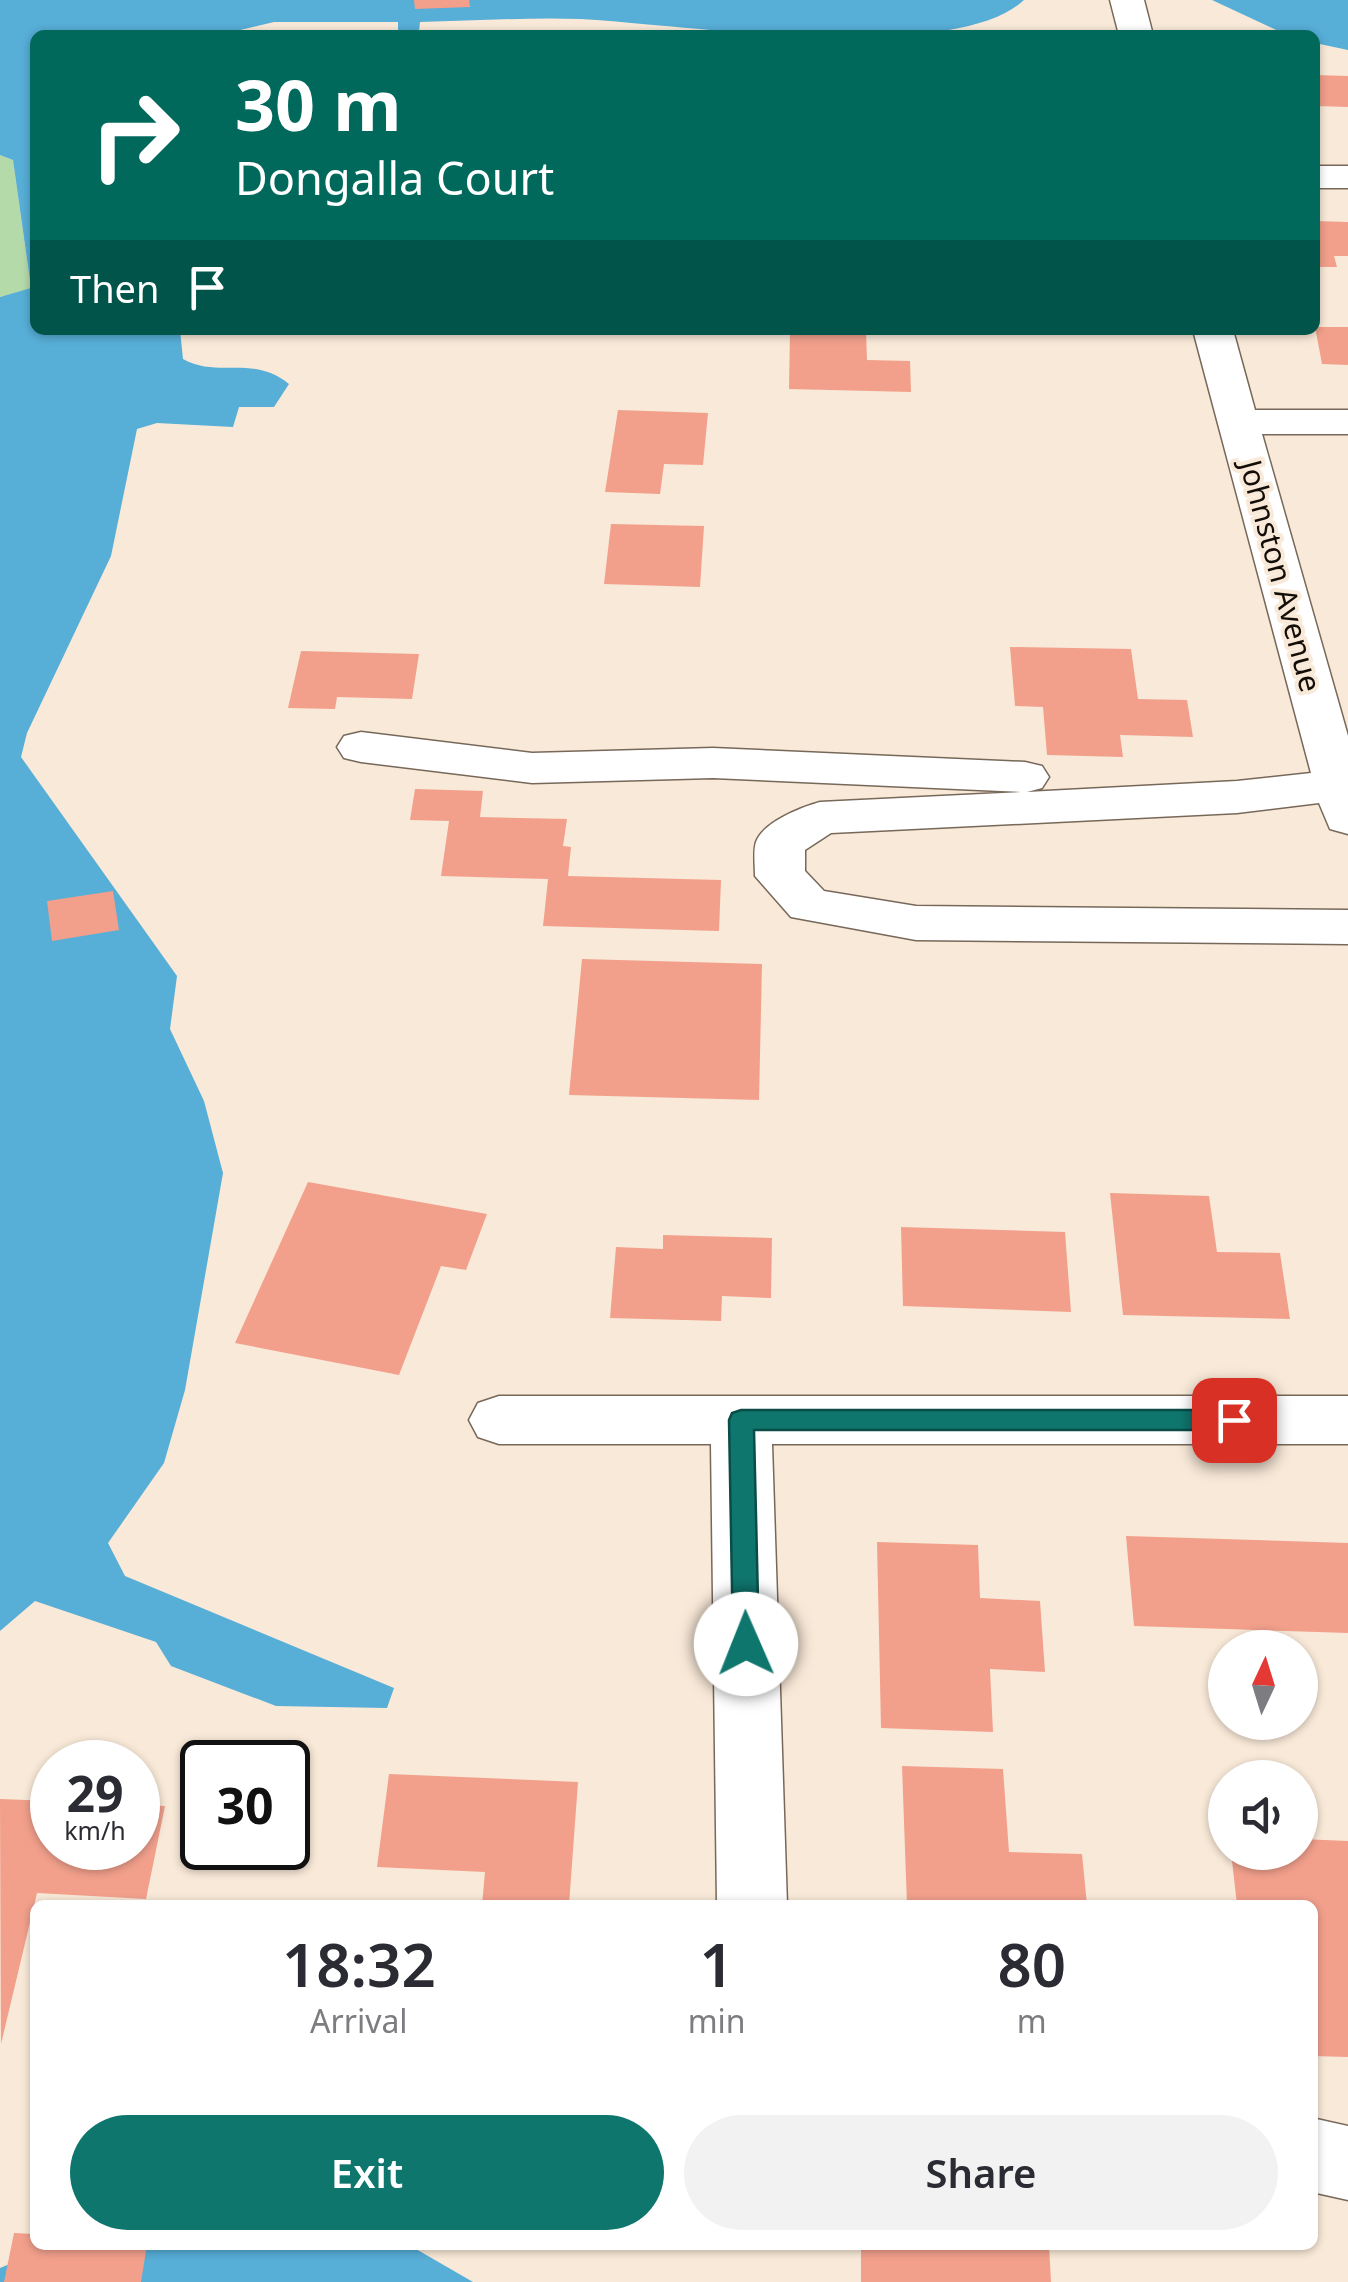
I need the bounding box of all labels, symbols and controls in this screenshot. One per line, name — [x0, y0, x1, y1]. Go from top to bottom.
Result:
text: 30 m — [235, 56, 402, 152]
icon: right — [70, 70, 200, 200]
text: Dongalla Court — [235, 147, 554, 208]
icon: arrive — [180, 260, 235, 315]
text: Then — [70, 262, 160, 314]
street label: Johnston Avenue — [1230, 452, 1332, 696]
pin — [1192, 1378, 1277, 1463]
icon: arrive — [1207, 1393, 1262, 1448]
position arrow — [694, 1592, 798, 1696]
north arrow — [1208, 1630, 1318, 1740]
map controls — [1208, 1630, 1318, 1870]
speed limit sign: 30 — [180, 1740, 310, 1870]
text: 29 — [66, 1759, 124, 1827]
button: sound — [1208, 1760, 1318, 1870]
text: km/h — [64, 1813, 126, 1847]
text: 18:32 — [282, 1923, 436, 2005]
text: 1 — [699, 1923, 734, 2005]
text: 80 — [997, 1923, 1066, 2005]
text: Arrival — [310, 1999, 408, 2042]
text: min — [688, 1999, 746, 2042]
text: m — [1017, 1999, 1047, 2042]
button: Exit — [70, 2115, 664, 2230]
button: Share — [684, 2115, 1278, 2230]

